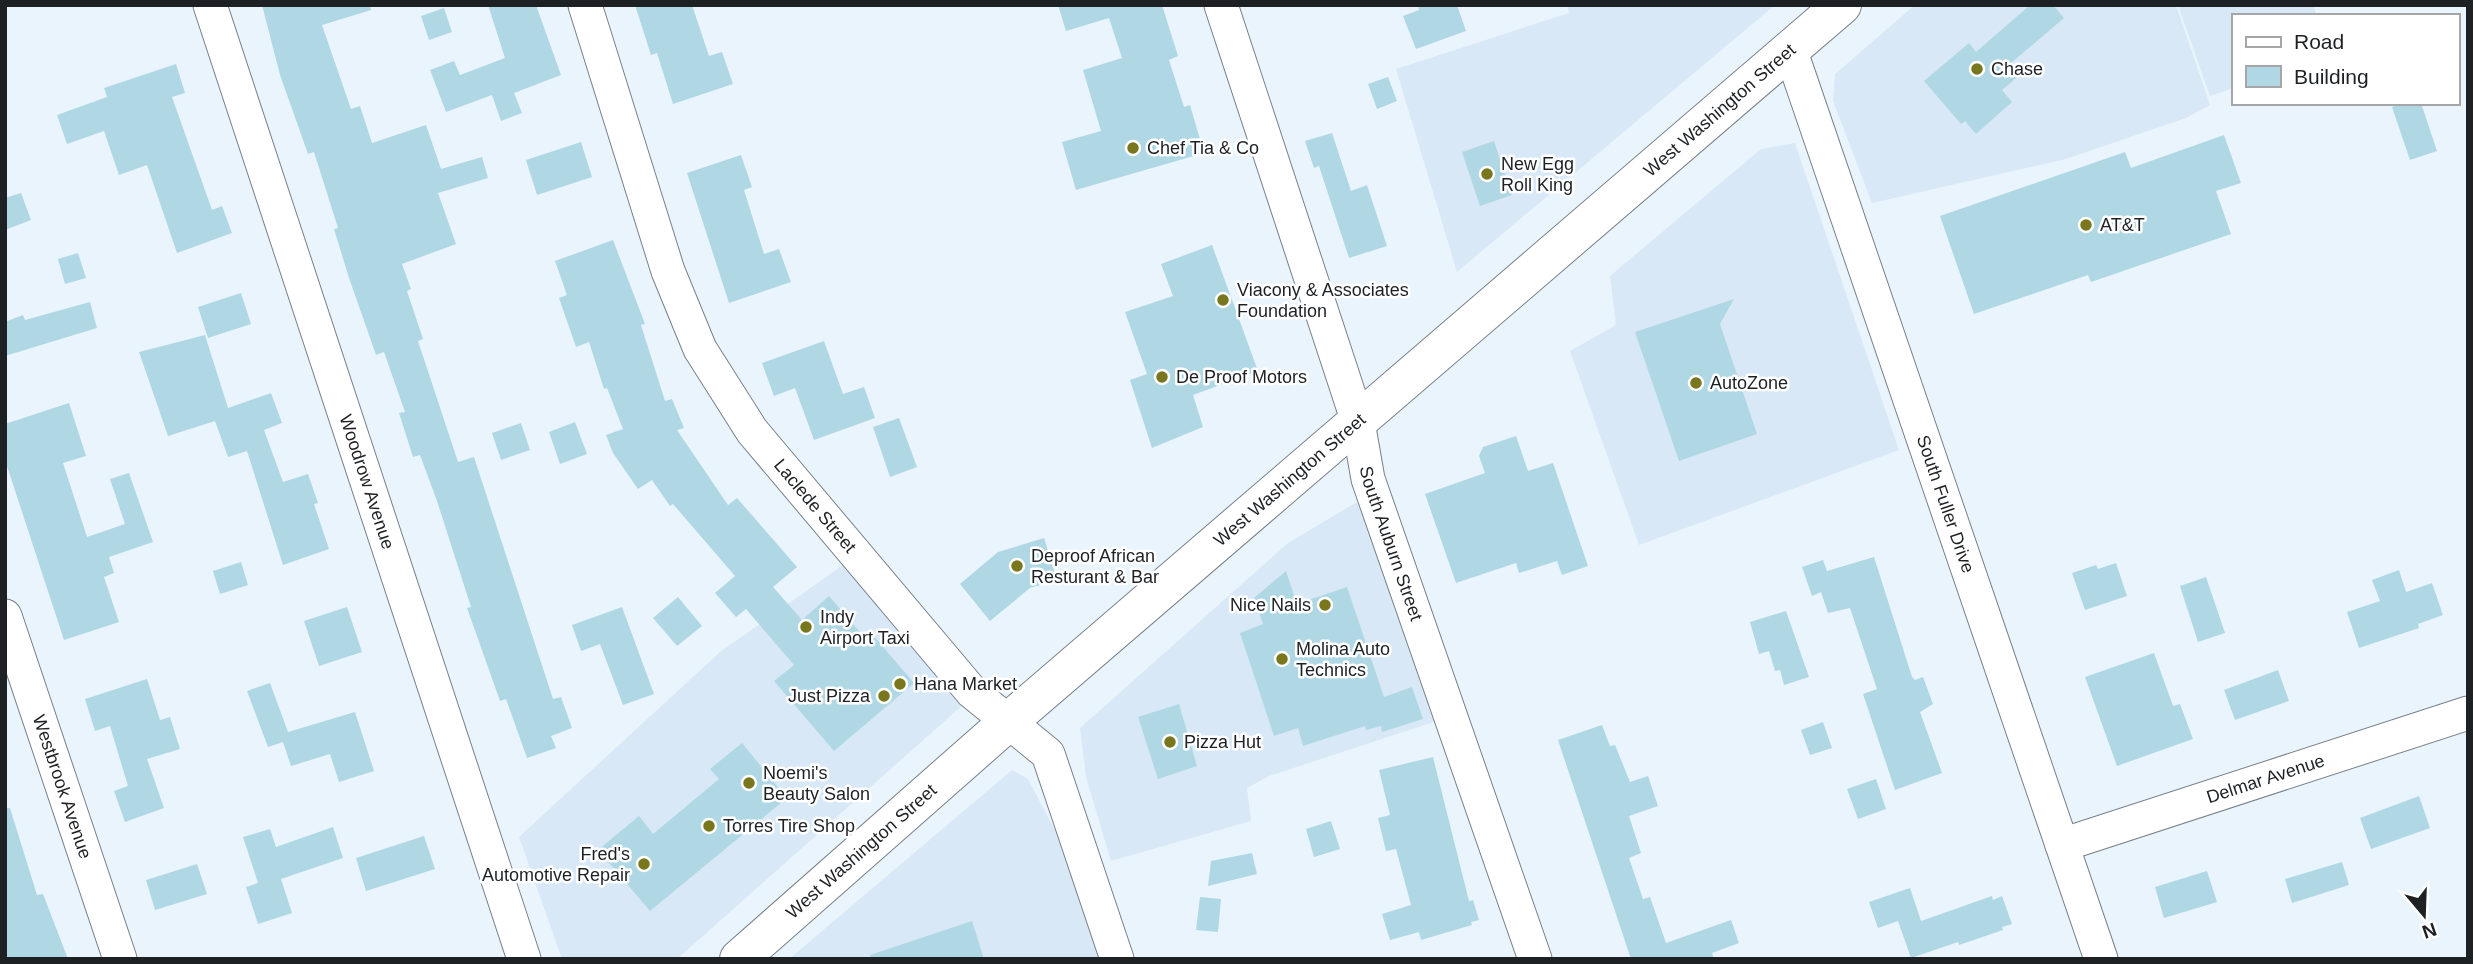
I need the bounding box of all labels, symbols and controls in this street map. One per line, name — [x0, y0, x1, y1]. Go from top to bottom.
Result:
legend — [2232, 14, 2459, 105]
text: Road — [2294, 30, 2344, 53]
street label: West Washington Street — [1640, 40, 1799, 181]
place label: Chase — [1991, 59, 2043, 79]
marker: Chase — [1969, 61, 1985, 77]
text: Building — [2294, 65, 2369, 88]
place label: Chef Tia & Co — [1147, 138, 1259, 158]
marker: Chef Tia & Co — [1125, 140, 1141, 156]
place label: New Egg Roll King — [1501, 154, 1574, 195]
marker: New Egg Roll King — [1479, 166, 1495, 182]
place label: AT&T — [2100, 215, 2145, 235]
marker: AT&T — [2078, 217, 2094, 233]
place label: Viacony & Associates Foundation — [1237, 280, 1409, 321]
marker: Viacony & Associates Foundation — [1215, 292, 1231, 308]
place label: De Proof Motors — [1176, 367, 1307, 387]
marker: De Proof Motors — [1154, 369, 1170, 385]
place label: AutoZone — [1710, 373, 1788, 393]
marker: AutoZone — [1688, 375, 1704, 391]
street label: West Washington Street — [1210, 409, 1369, 550]
street label: Woodrow Avenue — [335, 412, 398, 552]
street label: South Fuller Drive — [1913, 433, 1978, 576]
street label: Laclede Street — [770, 455, 860, 557]
street label: South Auburn Street — [1356, 465, 1427, 623]
place label: Deproof African Resturant & Bar — [1031, 546, 1159, 587]
marker: Deproof African Resturant & Bar — [1009, 558, 1025, 574]
place label: Nice Nails — [1230, 595, 1311, 615]
marker: Nice Nails — [1317, 597, 1333, 613]
place label: Indy Airport Taxi — [820, 607, 910, 648]
marker: Indy Airport Taxi — [798, 619, 814, 635]
place label: Molina Auto Technics — [1296, 639, 1390, 680]
marker: Molina Auto Technics — [1274, 651, 1290, 667]
place label: Hana Market — [914, 674, 1017, 694]
marker: Hana Market — [892, 676, 908, 692]
place label: Just Pizza — [788, 686, 871, 706]
marker: Just Pizza — [876, 688, 892, 704]
street label: Westbrook Avenue — [29, 712, 96, 861]
place label: Pizza Hut — [1184, 732, 1261, 752]
marker: Pizza Hut — [1162, 734, 1178, 750]
street label: Delmar Avenue — [2204, 750, 2327, 807]
place label: Noemi's Beauty Salon — [763, 763, 870, 804]
marker: Noemi's Beauty Salon — [741, 775, 757, 791]
street label: West Washington Street — [782, 780, 940, 923]
place label: Torres Tire Shop — [723, 816, 855, 836]
marker: Torres Tire Shop — [701, 818, 717, 834]
place label: Fred's Automotive Repair — [482, 844, 630, 885]
marker: Fred's Automotive Repair — [636, 856, 652, 872]
north arrow — [2389, 880, 2459, 950]
text: N — [2419, 918, 2439, 943]

